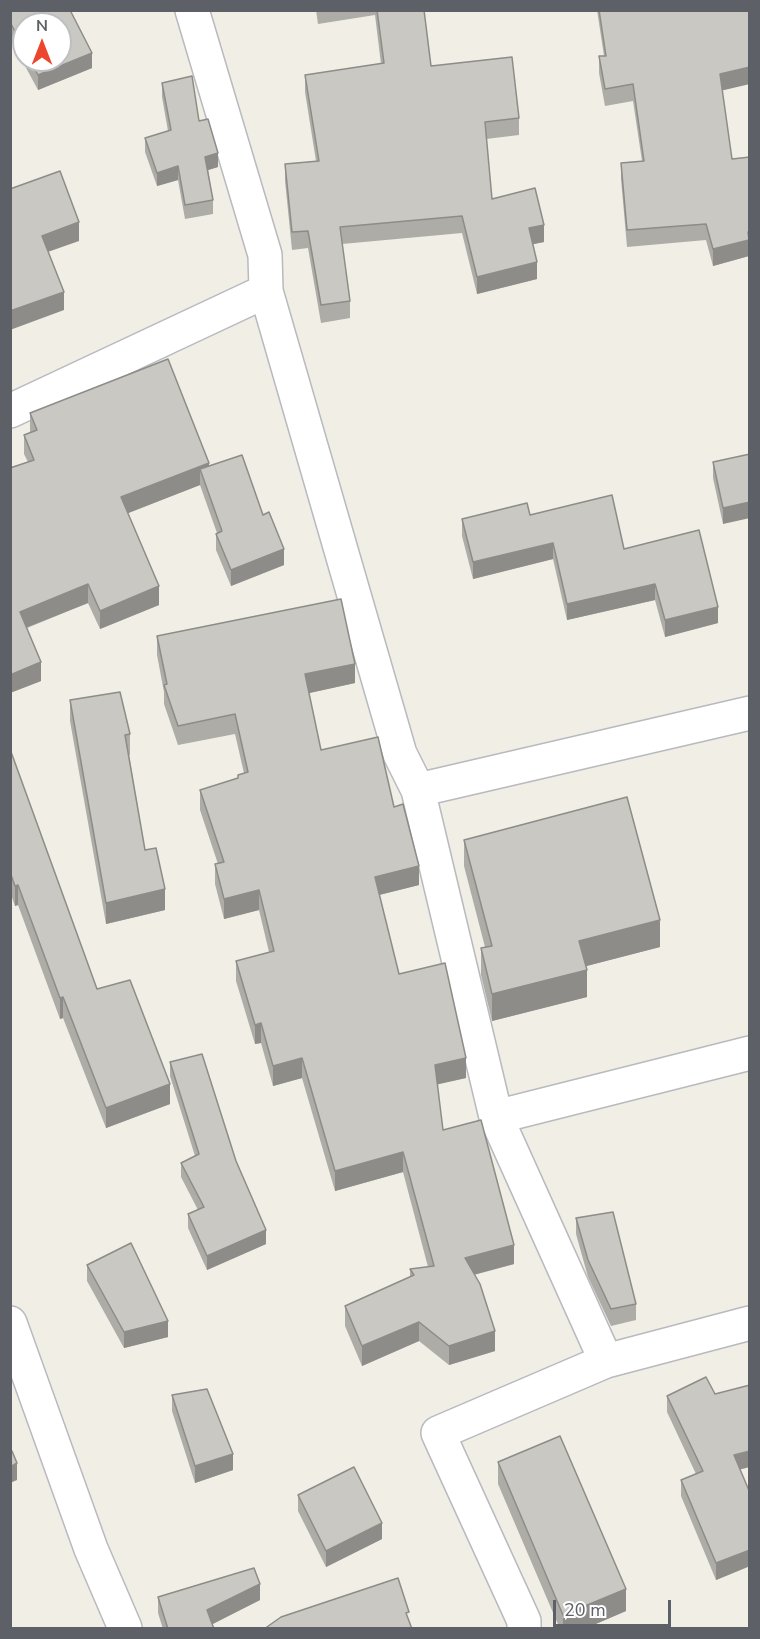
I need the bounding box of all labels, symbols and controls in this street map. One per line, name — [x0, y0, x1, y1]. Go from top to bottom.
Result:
north arrow — [12, 12, 72, 72]
text: N — [36, 15, 48, 37]
scale bar — [556, 1588, 674, 1626]
text: 20 m — [564, 1598, 606, 1622]

